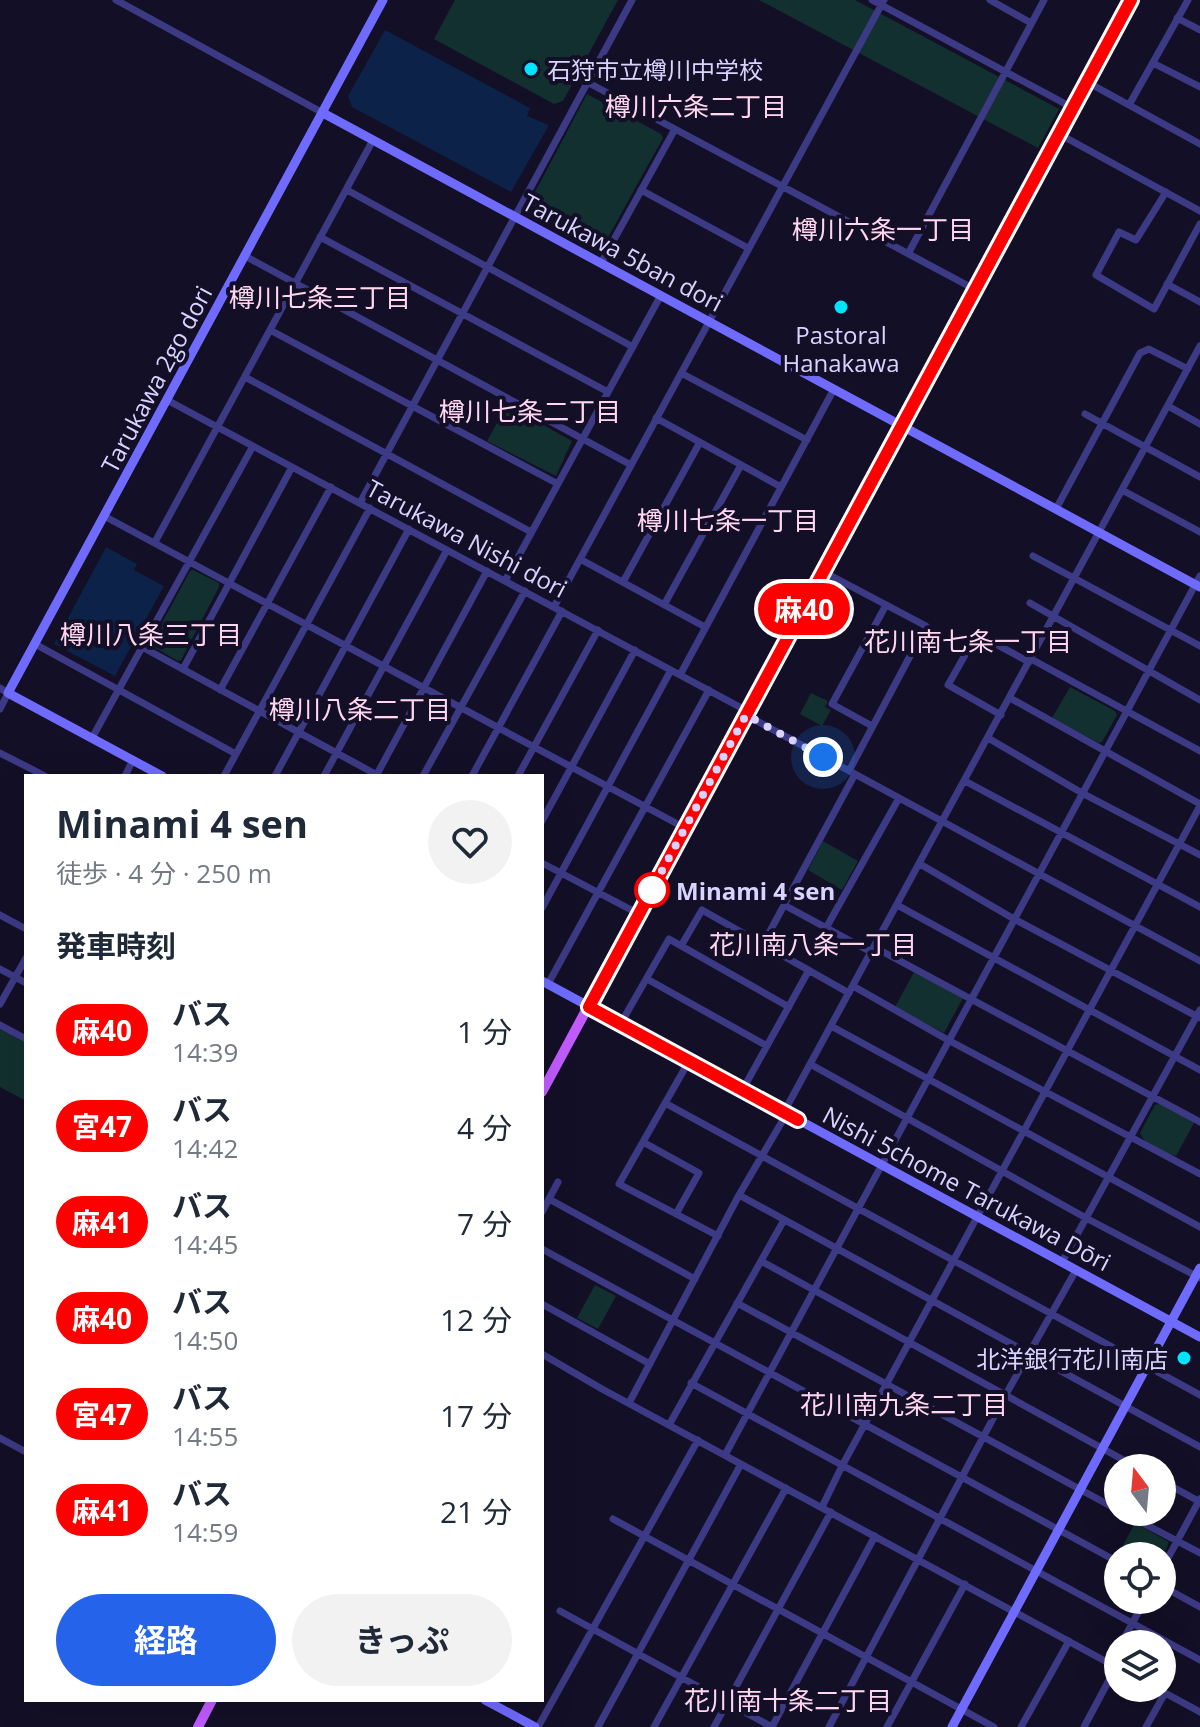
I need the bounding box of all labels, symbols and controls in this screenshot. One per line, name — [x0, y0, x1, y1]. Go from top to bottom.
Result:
place label: 石狩市立樽川中学校 — [547, 53, 763, 86]
marker: 石狩市立樽川中学校 — [522, 60, 540, 78]
district label: 樽川六条二丁目 — [605, 88, 787, 124]
street label: Tarukawa 5ban dori — [517, 185, 729, 319]
district label: 樽川六条一丁目 — [792, 211, 974, 247]
district label: 樽川七条三丁目 — [229, 279, 411, 315]
street label: Tarukawa 2go dori — [93, 280, 219, 478]
marker: Pastoral Hanakawa — [832, 298, 850, 316]
place label: Pastoral Hanakawa — [783, 318, 899, 379]
district label: 樽川七条二丁目 — [439, 393, 621, 429]
street label: Tarukawa Nishi dori — [361, 471, 573, 605]
district label: 樽川七条一丁目 — [637, 502, 819, 538]
line badge: 麻40 — [758, 583, 850, 635]
text: 麻40 — [774, 590, 834, 628]
district label: 樽川八条三丁目 — [60, 616, 242, 652]
district label: 花川南七条一丁目 — [864, 623, 1072, 659]
district label: 樽川八条二丁目 — [269, 691, 451, 727]
your location — [803, 737, 843, 777]
text: Minami 4 sen — [56, 797, 308, 849]
button: heart — [428, 800, 512, 884]
text: 徒歩 · 4 分 · 250 m — [56, 855, 272, 891]
marker: Minami 4 sen — [635, 873, 669, 907]
place label: Minami 4 sen — [676, 874, 835, 907]
text: 発車時刻 — [56, 925, 176, 966]
district label: 花川南八条一丁目 — [709, 926, 917, 962]
text: バス — [172, 993, 232, 1034]
text: 麻40 — [72, 1011, 132, 1049]
text: 1 分 — [457, 1011, 512, 1052]
text: 14:39 — [172, 1034, 238, 1070]
text: バス — [172, 1089, 232, 1130]
street label: Nishi 5chome Tarukawa Dōri — [817, 1098, 1117, 1278]
text: 宮47 — [72, 1107, 132, 1145]
text: 4 分 — [457, 1107, 512, 1148]
text: 14:42 — [172, 1130, 238, 1166]
text: バス — [172, 1185, 232, 1226]
text: 麻41 — [72, 1203, 132, 1241]
text: 7 分 — [457, 1203, 512, 1244]
text: 14:45 — [172, 1226, 238, 1262]
text: バス — [172, 1281, 232, 1322]
text: 麻40 — [72, 1299, 132, 1337]
text: 12 分 — [440, 1299, 512, 1340]
text: 14:50 — [172, 1322, 238, 1358]
place label: 北洋銀行花川南店 — [976, 1342, 1168, 1375]
marker: 北洋銀行花川南店 — [1175, 1349, 1193, 1367]
text: バス — [172, 1377, 232, 1418]
district label: 花川南九条二丁目 — [800, 1386, 1008, 1422]
text: 宮47 — [72, 1395, 132, 1433]
text: 17 分 — [440, 1395, 512, 1436]
text: 14:55 — [172, 1418, 238, 1454]
north arrow — [1104, 1454, 1176, 1526]
map controls — [1104, 1454, 1176, 1702]
text: バス — [172, 1473, 232, 1514]
text: 麻41 — [72, 1491, 132, 1529]
text: 21 分 — [440, 1491, 512, 1532]
text: 14:59 — [172, 1514, 238, 1550]
button: locate — [1104, 1542, 1176, 1614]
button: 経路 — [56, 1594, 276, 1686]
button: きっぷ — [292, 1594, 512, 1686]
button: layers — [1104, 1630, 1176, 1702]
district label: 花川南十条二丁目 — [684, 1682, 892, 1718]

